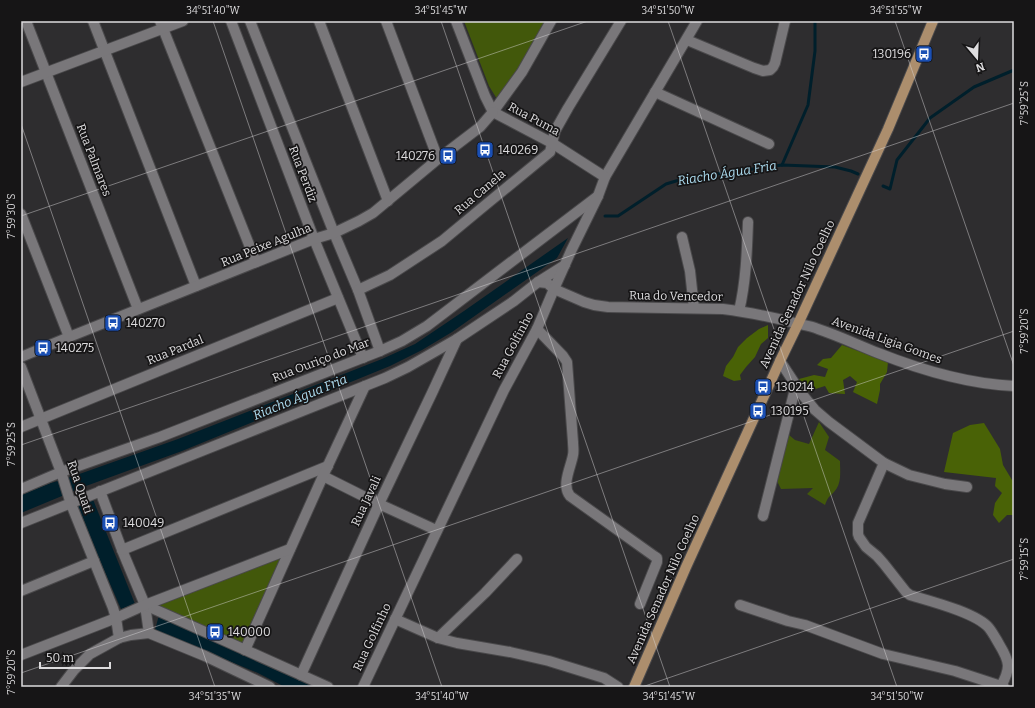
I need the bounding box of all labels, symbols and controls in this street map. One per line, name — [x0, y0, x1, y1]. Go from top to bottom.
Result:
text: 34°51'40"W — [186, 5, 241, 17]
text: 34°51'45"W — [415, 5, 468, 17]
text: 34°51'50"W — [642, 5, 695, 17]
text: 34°51'55"W — [870, 5, 923, 17]
north arrow — [957, 38, 997, 78]
bus stop icon: 130196 — [914, 44, 934, 64]
place label: 130196 — [873, 47, 911, 61]
text: N — [973, 59, 986, 75]
text: 7°59'25"S — [1019, 81, 1031, 125]
street label: Rua Puma — [506, 100, 563, 139]
street label: Rua Palmares — [74, 122, 114, 198]
bus stop icon: 140269 — [475, 140, 495, 160]
place label: 140269 — [498, 143, 538, 157]
street label: Rua Perdiz — [286, 144, 320, 204]
bus stop icon: 140276 — [438, 146, 458, 166]
place label: 140276 — [396, 149, 435, 163]
water label: Riacho Água Fria — [676, 158, 778, 188]
street label: Rua Canela — [452, 166, 509, 217]
text: 7°59'30"S — [6, 193, 18, 239]
street label: Avenida Senador Nilo Coelho — [756, 218, 838, 370]
street label: Rua Peixe Agulha — [219, 220, 314, 269]
street label: Rua do Vencedor — [629, 288, 724, 304]
street label: Rua Golfinho — [490, 309, 536, 381]
text: 7°59'20"S — [1019, 309, 1031, 353]
bus stop icon: 140270 — [103, 313, 123, 333]
street label: Avenida Ligia Gomes — [830, 314, 944, 367]
place label: 140270 — [126, 316, 165, 330]
street label: Rua Pardal — [145, 332, 206, 368]
street label: Rua Ouriço do Mar — [270, 335, 372, 385]
bus stop icon: 140275 — [33, 338, 53, 358]
place label: 140275 — [56, 341, 94, 355]
water label: Riacho Água Fria — [251, 371, 349, 423]
bus stop icon: 130214 — [753, 377, 773, 397]
place label: 130214 — [776, 380, 814, 394]
bus stop icon: 130195 — [748, 401, 768, 421]
place label: 130195 — [771, 404, 809, 418]
text: 7°59'25"S — [6, 422, 18, 466]
street label: Rua Quati — [64, 459, 96, 516]
street label: Rua Javali — [348, 473, 384, 528]
street label: Avenida Senador Nilo Coelho — [624, 512, 702, 666]
bus stop icon: 140049 — [100, 513, 120, 533]
place label: 140049 — [123, 516, 164, 530]
text: 7°59'15"S — [1019, 538, 1031, 580]
street label: Rua Golfinho — [350, 601, 394, 673]
bus stop icon: 140000 — [205, 622, 225, 642]
place label: 140000 — [228, 625, 271, 639]
scale bar — [40, 644, 110, 670]
text: 7°59'20"S — [6, 650, 18, 694]
text: 50 m — [46, 651, 75, 665]
text: 34°51'35"W — [189, 691, 242, 703]
text: 34°51'40"W — [415, 691, 470, 703]
text: 34°51'45"W — [643, 691, 696, 703]
text: 34°51'50"W — [871, 691, 924, 703]

